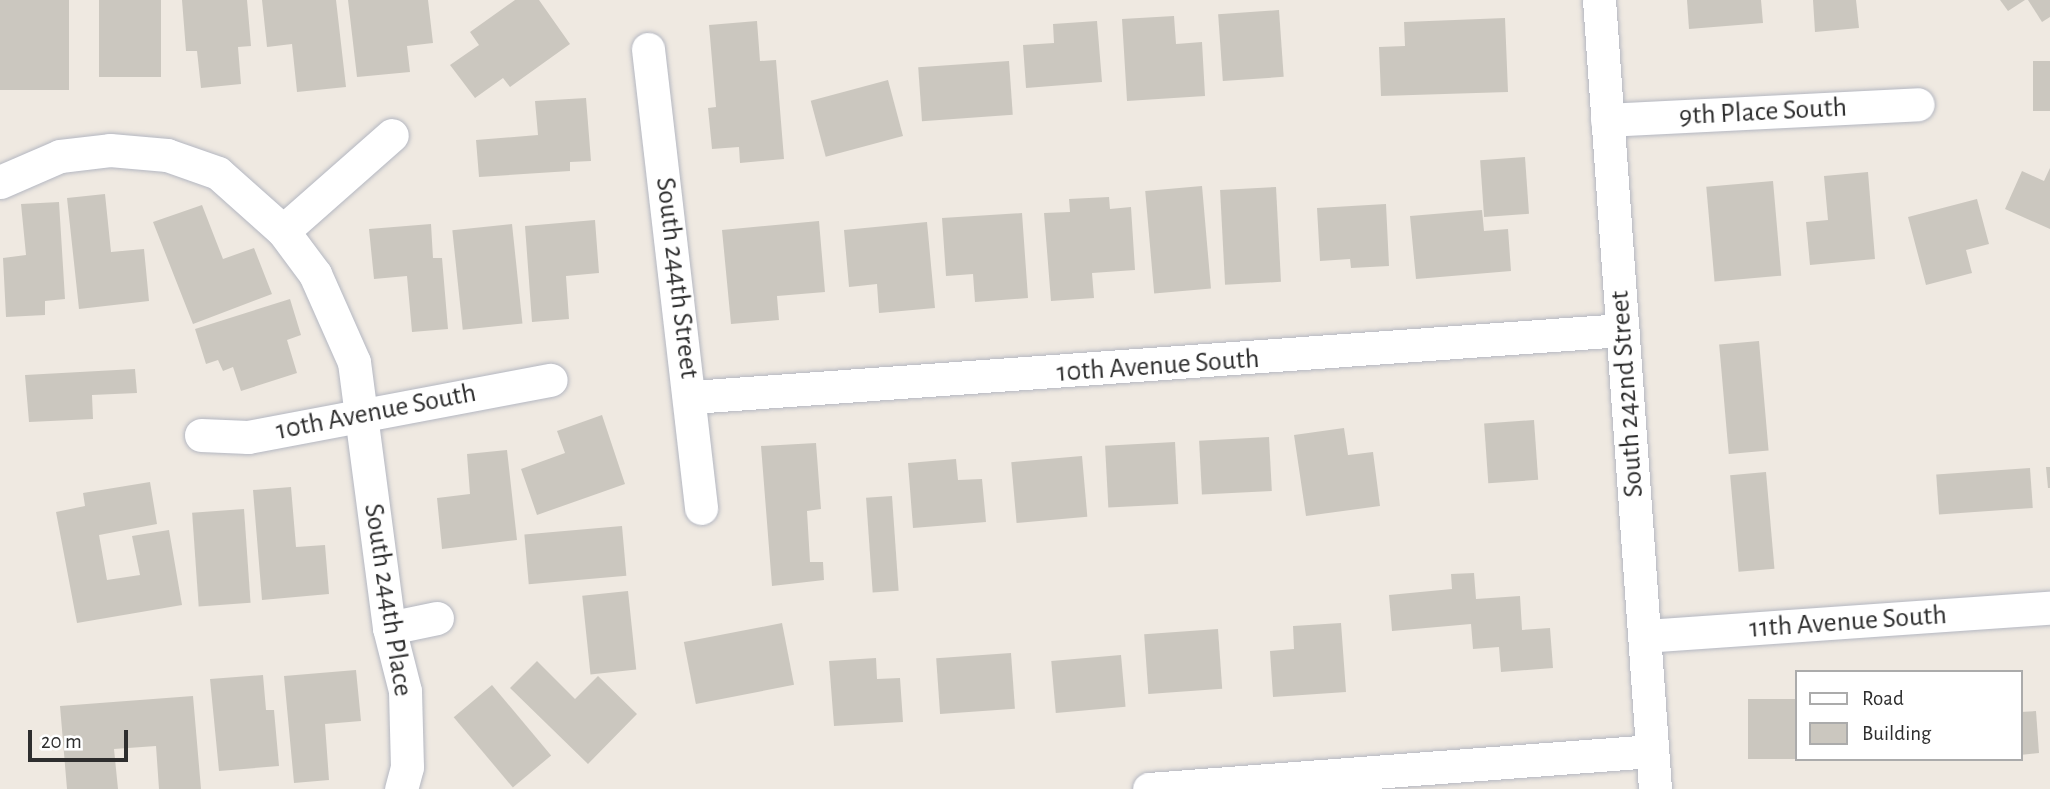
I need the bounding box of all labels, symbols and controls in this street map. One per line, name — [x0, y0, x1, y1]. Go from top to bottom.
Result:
street label: 9th Place South — [1678, 91, 1848, 133]
street label: South 244th Street — [648, 175, 706, 381]
street label: South 242nd Street — [1603, 289, 1651, 499]
street label: 10th Avenue South — [1056, 342, 1260, 390]
street label: 10th Avenue South — [273, 376, 479, 448]
street label: South 244th Place — [356, 501, 420, 699]
street label: 11th Avenue South — [1748, 598, 1948, 646]
legend — [1794, 670, 2022, 761]
text: Road — [1862, 688, 1904, 709]
scale bar — [32, 716, 131, 760]
text: Building — [1862, 723, 1931, 744]
text: 20 m — [41, 731, 82, 752]

